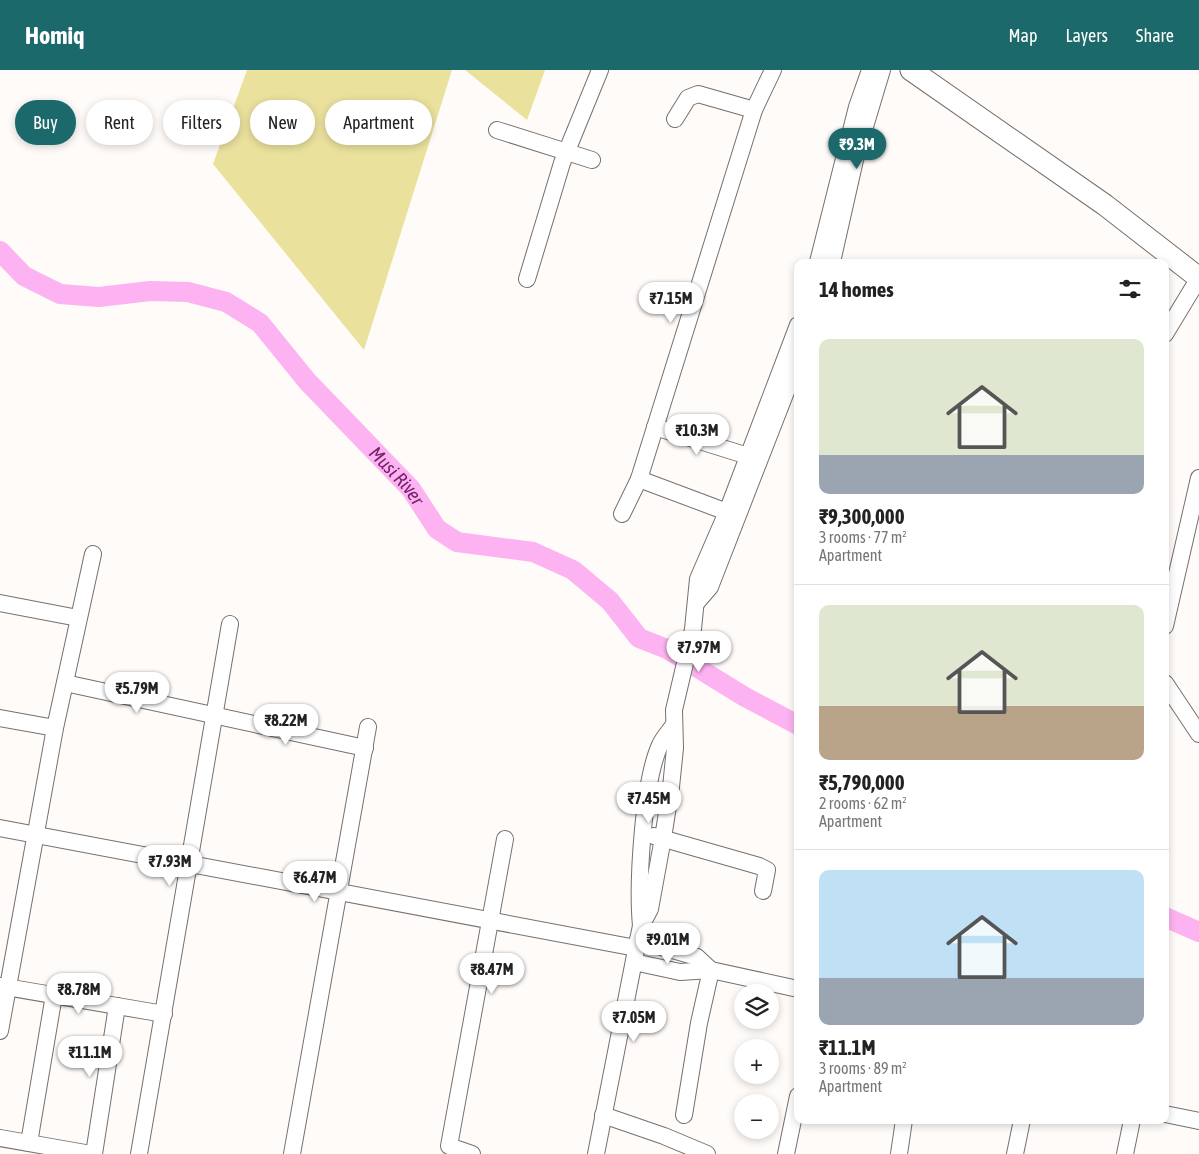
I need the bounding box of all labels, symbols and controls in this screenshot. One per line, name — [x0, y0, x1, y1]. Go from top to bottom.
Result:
text: Homiq — [25, 22, 84, 49]
text: Map — [1008, 25, 1037, 46]
text: Layers — [1065, 25, 1108, 46]
text: Share — [1136, 25, 1174, 46]
chip: Buy — [15, 100, 76, 145]
chip: Rent — [86, 100, 153, 145]
chip: Filters — [163, 100, 240, 145]
chip: New — [250, 100, 315, 145]
chip: Apartment — [325, 100, 432, 145]
pin: ₹9.3M — [822, 128, 892, 170]
text: ₹9.3M — [839, 135, 875, 153]
icon: filters — [1116, 275, 1144, 303]
text: 14 homes — [819, 277, 894, 301]
pin: ₹7.15M — [630, 282, 712, 324]
text: ₹7.15M — [649, 289, 693, 307]
icon: home — [937, 372, 1027, 462]
pin: ₹10.3M — [656, 414, 738, 456]
text: ₹10.3M — [675, 421, 719, 439]
water label: Musi River — [365, 442, 430, 510]
text: ₹9,300,000 — [819, 504, 905, 528]
text: 3 rooms · 77 m² — [819, 528, 907, 546]
text: Apartment — [819, 546, 882, 564]
pin: ₹7.97M — [658, 630, 740, 673]
icon: home — [937, 637, 1027, 727]
text: ₹7.97M — [677, 638, 721, 656]
pin: ₹5.79M — [96, 672, 178, 714]
text: ₹5.79M — [115, 679, 159, 697]
pin: ₹8.22M — [245, 704, 327, 746]
text: ₹8.22M — [264, 711, 308, 729]
text: ₹5,790,000 — [819, 770, 905, 794]
pin: ₹7.45M — [608, 782, 690, 824]
text: ₹7.45M — [627, 789, 671, 807]
text: 2 rooms · 62 m² — [819, 794, 907, 812]
text: Apartment — [819, 812, 882, 830]
pin: ₹7.93M — [129, 844, 211, 887]
text: ₹7.93M — [148, 852, 192, 870]
pin: ₹6.47M — [274, 860, 356, 903]
text: ₹6.47M — [293, 868, 337, 886]
icon: home — [937, 902, 1027, 992]
pin: ₹9.01M — [627, 922, 709, 965]
text: ₹9.01M — [646, 930, 690, 948]
pin: ₹8.47M — [451, 952, 533, 995]
text: ₹8.47M — [470, 960, 514, 978]
pin: ₹8.78M — [38, 972, 120, 1015]
text: ₹8.78M — [57, 980, 101, 998]
map controls — [734, 984, 779, 1139]
button: layers — [734, 984, 779, 1029]
pin: ₹7.05M — [593, 1000, 675, 1043]
text: ₹7.05M — [612, 1008, 656, 1026]
text: ₹11.1M — [819, 1035, 875, 1059]
pin: ₹11.1M — [49, 1036, 131, 1078]
button: + — [734, 1039, 779, 1084]
text: ₹11.1M — [68, 1043, 112, 1061]
text: 3 rooms · 89 m² — [819, 1059, 907, 1077]
text: Apartment — [819, 1077, 882, 1095]
button: − — [734, 1094, 779, 1139]

